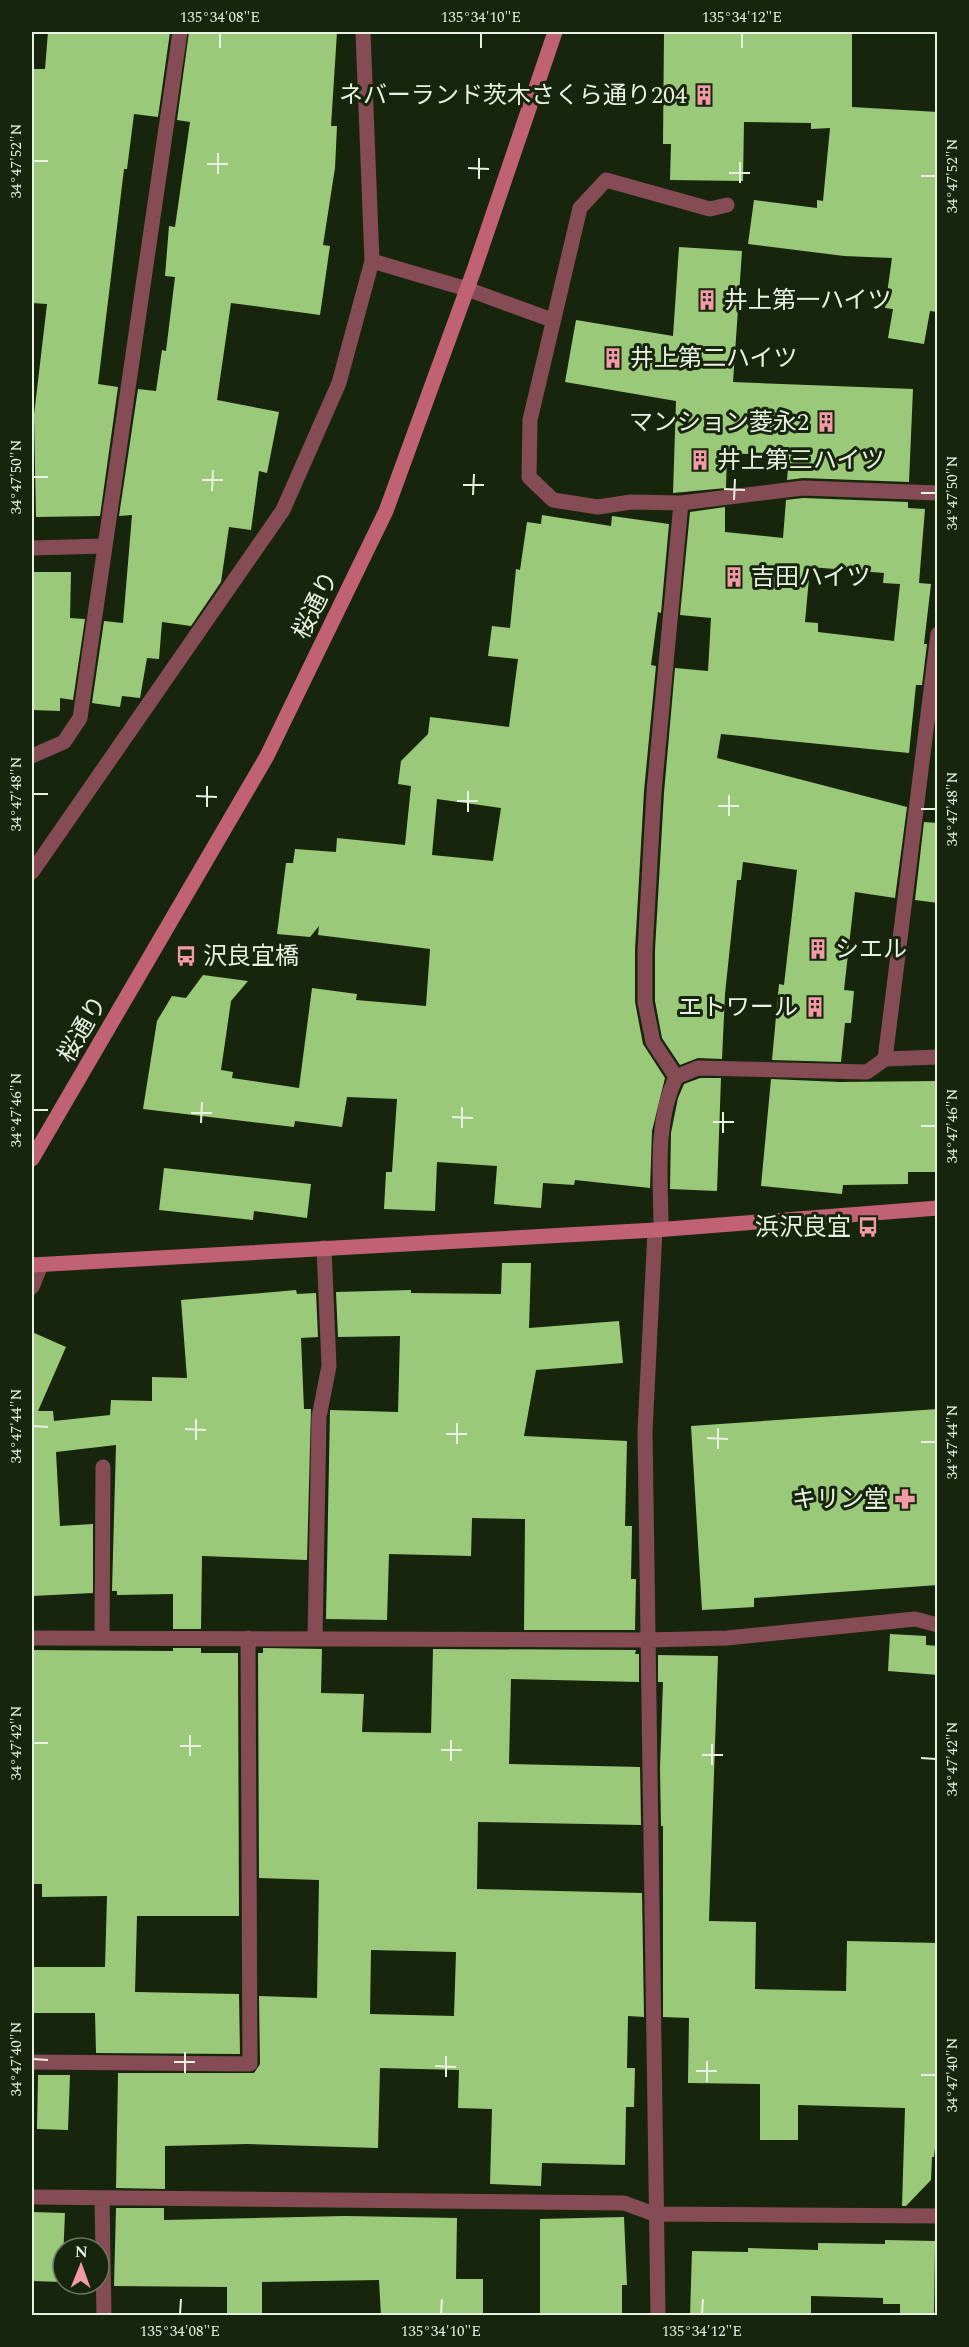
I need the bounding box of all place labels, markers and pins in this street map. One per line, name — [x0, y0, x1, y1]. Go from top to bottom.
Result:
place label: ネバーランド茨木さくら通り204 — [339, 78, 687, 114]
building icon: ネバーランド茨木さくら通り204 — [692, 83, 716, 107]
place label: 井上第一ハイツ — [724, 283, 892, 319]
building icon: 井上第一ハイツ — [695, 288, 719, 312]
place label: 井上第二ハイツ — [630, 341, 798, 377]
building icon: 井上第二ハイツ — [601, 346, 625, 370]
place label: マンション菱永2 — [629, 405, 809, 441]
building icon: マンション菱永2 — [814, 410, 838, 434]
place label: 井上第三ハイツ — [717, 443, 885, 479]
building icon: 井上第三ハイツ — [688, 448, 712, 472]
place label: 吉田ハイツ — [751, 560, 871, 596]
building icon: 吉田ハイツ — [722, 565, 746, 589]
place label: シエル — [835, 932, 907, 968]
building icon: シエル — [806, 937, 830, 961]
place label: 沢良宜橋 — [203, 939, 299, 975]
bus stop icon: 沢良宜橋 — [174, 944, 198, 968]
place label: エトワール — [678, 990, 798, 1026]
building icon: エトワール — [803, 995, 827, 1019]
place label: 浜沢良宜 — [755, 1210, 851, 1246]
bus stop icon: 浜沢良宜 — [856, 1215, 880, 1239]
place label: キリン堂 — [792, 1482, 888, 1518]
pharmacy icon: キリン堂 — [893, 1487, 917, 1511]

